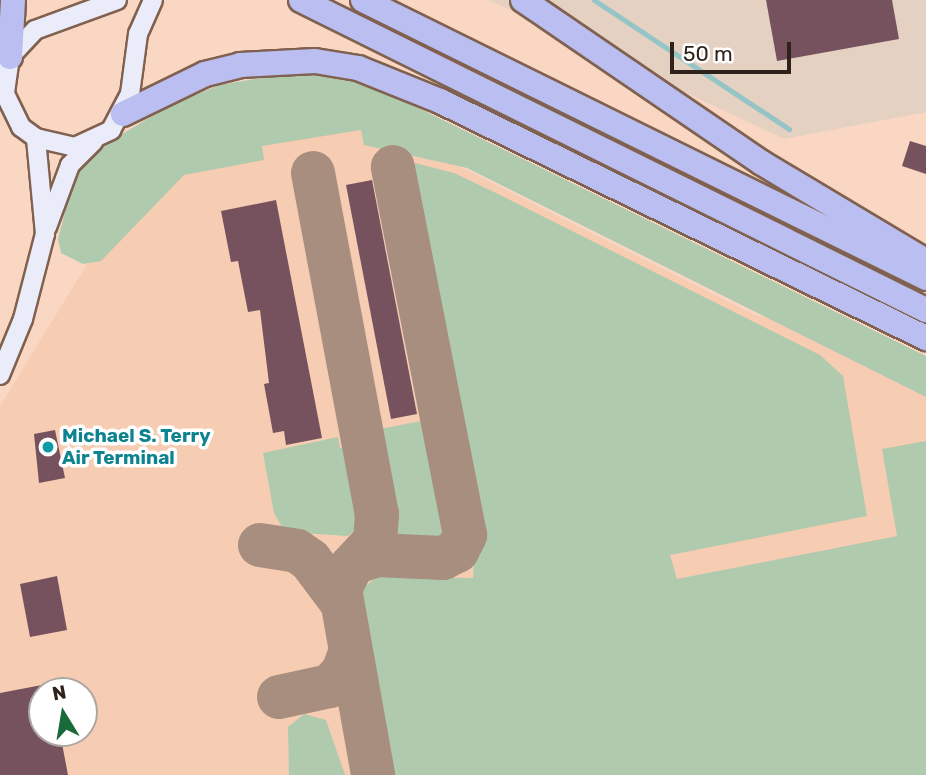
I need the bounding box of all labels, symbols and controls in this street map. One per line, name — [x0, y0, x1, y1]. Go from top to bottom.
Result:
scale bar — [674, 28, 795, 72]
text: 50 m — [683, 41, 733, 66]
place label: Michael S. Terry Air Terminal — [62, 425, 211, 469]
marker: Michael S. Terry Air Terminal — [40, 439, 56, 455]
north arrow — [28, 677, 98, 747]
text: N — [50, 680, 68, 705]

